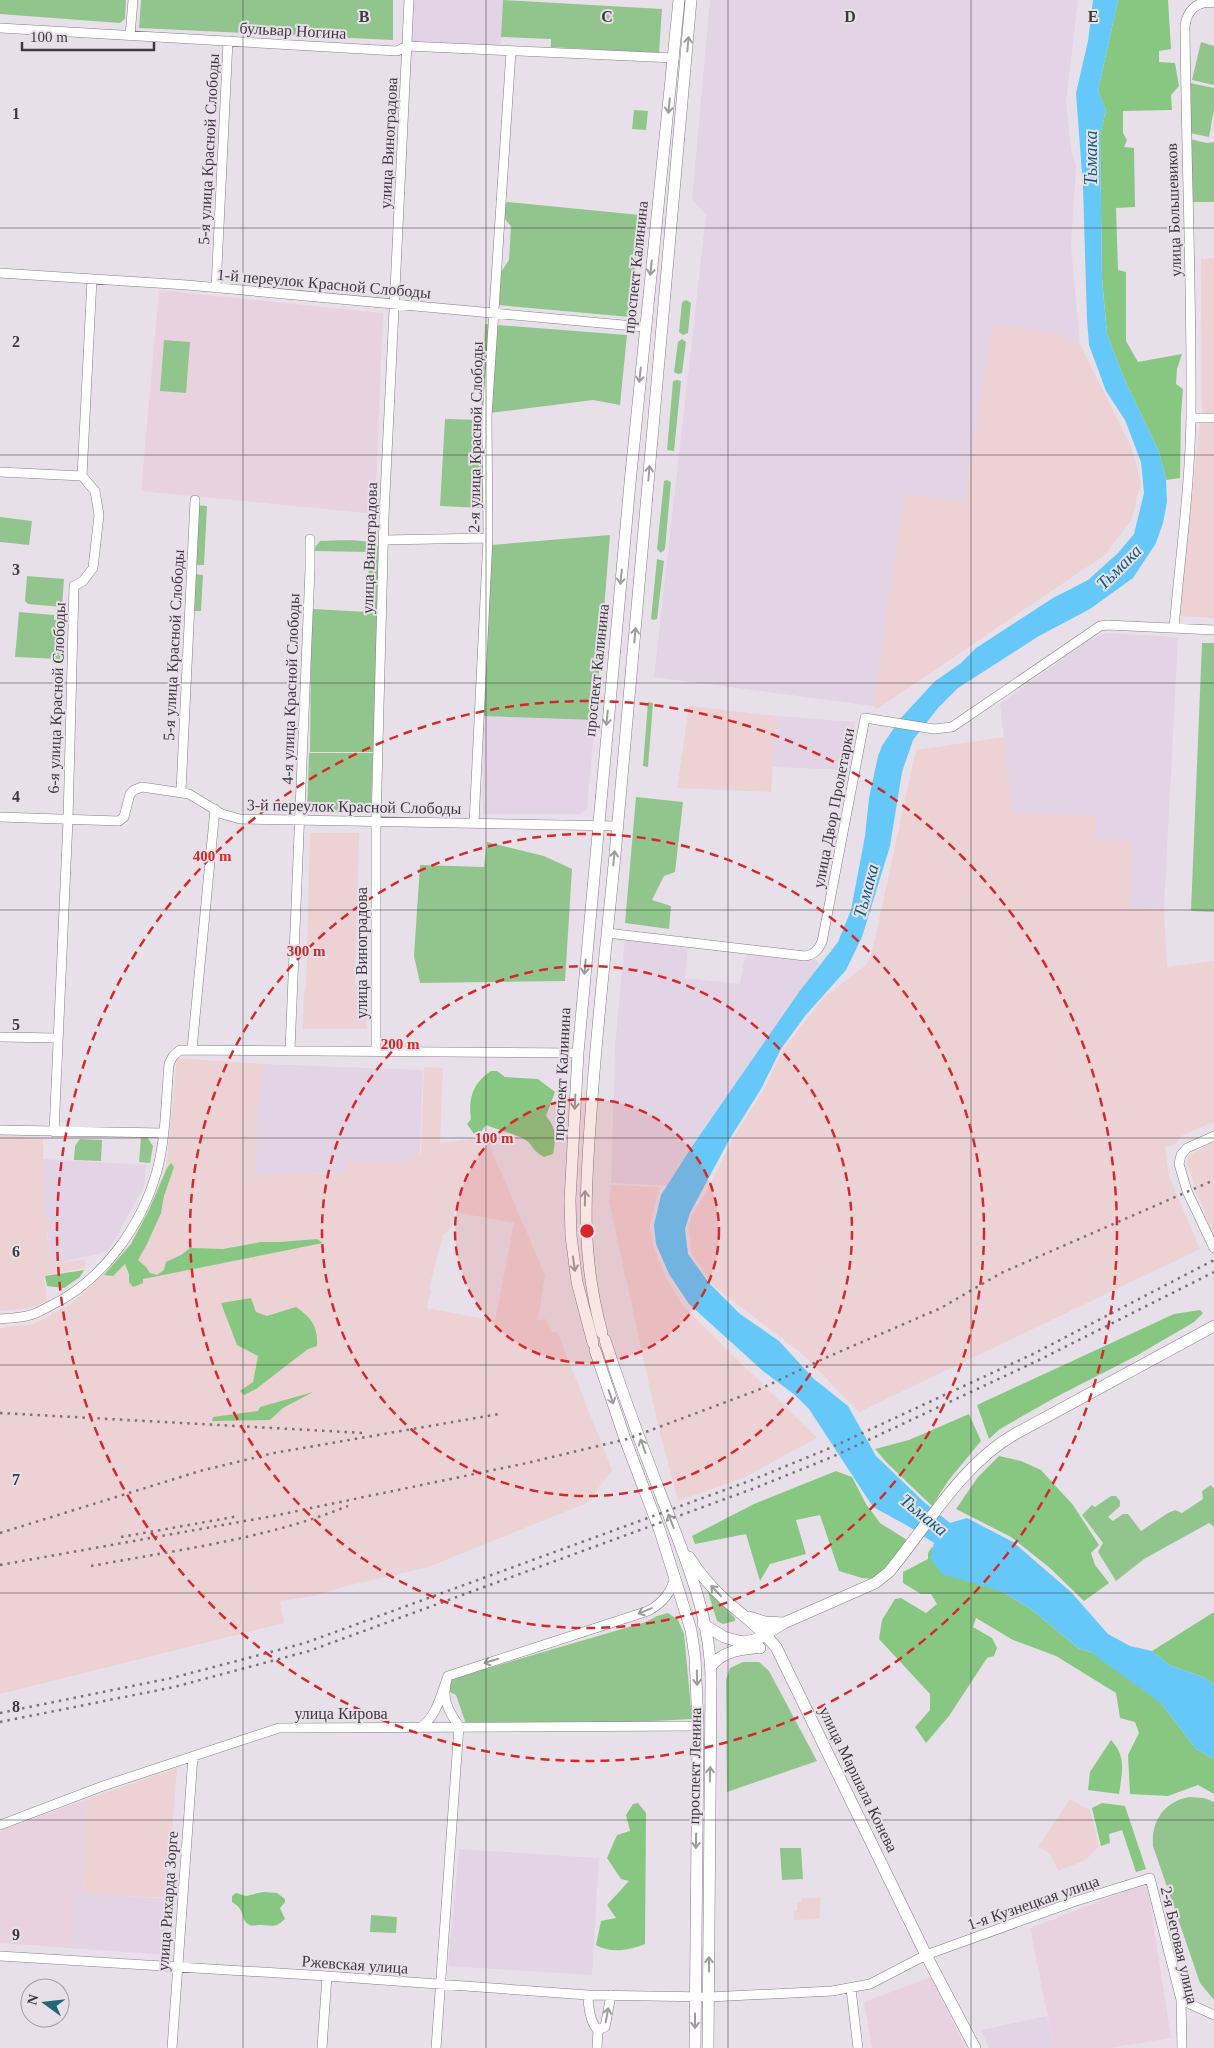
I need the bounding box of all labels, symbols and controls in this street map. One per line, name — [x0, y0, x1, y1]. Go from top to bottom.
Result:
text: B — [359, 8, 370, 25]
text: C — [601, 8, 613, 25]
text: D — [844, 8, 856, 25]
text: E — [1088, 8, 1098, 25]
street label: бульвар Ногина — [239, 19, 347, 43]
scale bar — [22, 20, 155, 52]
text: 100 m — [30, 29, 68, 45]
one-way arrow — [683, 36, 692, 52]
street label: 5-я улица Красной Слободы — [195, 53, 223, 245]
street label: улица Виноградова — [377, 77, 401, 209]
one-way arrow — [664, 98, 674, 114]
text: 1 — [12, 105, 20, 122]
water label: Тьмака — [1081, 130, 1101, 186]
street label: улица Большевиков — [1163, 142, 1185, 277]
street label: проспект Калинина — [620, 200, 652, 334]
one-way arrow — [646, 259, 656, 275]
street label: 1-й переулок Красной Слободы — [216, 266, 432, 302]
text: 2 — [12, 333, 20, 350]
street label: 2-я улица Красной Слободы — [465, 341, 487, 533]
one-way arrow — [635, 367, 645, 383]
one-way arrow — [644, 466, 654, 482]
street label: улица Виноградова — [359, 482, 381, 614]
water label: Тьмака — [1092, 540, 1146, 594]
street label: 5-я улица Красной Слободы — [160, 549, 188, 741]
text: 3 — [12, 561, 20, 578]
one-way arrow — [616, 568, 626, 584]
street label: 4-я улица Красной Слободы — [279, 593, 303, 785]
street label: 6-я улица Красной Слободы — [45, 602, 69, 794]
street label: проспект Калинина — [581, 603, 613, 737]
one-way arrow — [631, 628, 640, 644]
one-way arrow — [603, 710, 612, 726]
street label: улица Двор Пролетарки — [810, 726, 858, 890]
text: 4 — [12, 788, 20, 805]
street label: 3-й переулок Красной Слободы — [247, 796, 462, 818]
text: 400 m — [193, 848, 232, 864]
one-way arrow — [609, 850, 619, 866]
water label: Тьмака — [849, 862, 883, 920]
street label: улица Виноградова — [353, 887, 371, 1019]
text: 300 m — [287, 943, 326, 959]
one-way arrow — [580, 959, 589, 975]
street label: проспект Калинина — [550, 1007, 574, 1141]
text: 5 — [12, 1016, 20, 1033]
text: 200 m — [381, 1036, 420, 1052]
one-way arrow — [571, 1094, 580, 1110]
text: 100 m — [475, 1130, 514, 1146]
one-way arrow — [580, 1190, 590, 1206]
centre of rings — [578, 1222, 596, 1240]
text: 6 — [12, 1243, 20, 1260]
one-way arrow — [569, 1256, 579, 1272]
one-way arrow — [607, 1388, 616, 1404]
one-way arrow — [638, 1439, 647, 1455]
text: 7 — [12, 1471, 20, 1488]
water label: Тьмака — [896, 1490, 952, 1540]
one-way arrow — [666, 1513, 675, 1529]
one-way arrow — [710, 1585, 722, 1597]
one-way arrow — [638, 1607, 653, 1616]
one-way arrow — [483, 1657, 499, 1667]
one-way arrow — [692, 1670, 702, 1686]
text: 8 — [12, 1698, 20, 1715]
street label: улица Маршала Конева — [815, 1704, 901, 1855]
street label: улица Кирова — [294, 1705, 388, 1723]
street label: проспект Ленина — [685, 1707, 705, 1825]
one-way arrow — [705, 1766, 715, 1782]
street label: улица Рихарда Зорге — [154, 1830, 182, 1972]
one-way arrow — [691, 1832, 701, 1849]
street label: 1-я Кузнецкая улица — [965, 1872, 1102, 1934]
street label: 2-я Беговая улица — [1157, 1885, 1201, 2006]
text: 9 — [12, 1926, 20, 1943]
street label: Ржевская улица — [301, 1952, 409, 1978]
one-way arrow — [704, 1957, 714, 1973]
north arrow — [20, 1978, 70, 2028]
text: N — [24, 1993, 41, 2007]
one-way arrow — [603, 2007, 613, 2023]
one-way arrow — [690, 2012, 700, 2029]

